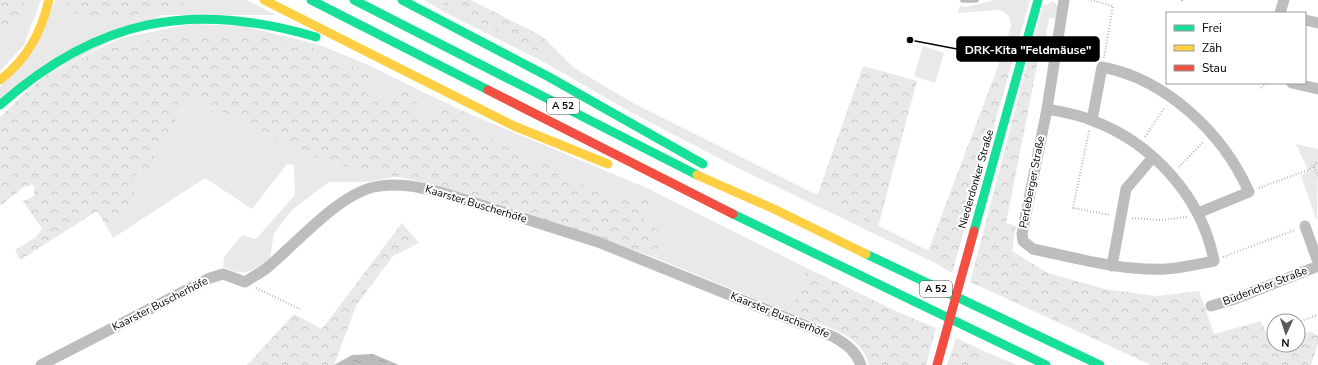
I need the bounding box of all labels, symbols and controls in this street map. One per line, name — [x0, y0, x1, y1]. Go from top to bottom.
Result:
legend — [1166, 12, 1306, 84]
text: Frei — [1202, 20, 1222, 36]
callout: DRK-Kita "Feldmäuse" — [957, 37, 1099, 61]
text: Zäh — [1202, 40, 1222, 56]
text: DRK-Kita "Feldmäuse" — [965, 42, 1091, 58]
text: Stau — [1202, 60, 1227, 76]
road number: A 52 — [547, 98, 579, 114]
street label: Niederdonker Straße — [955, 128, 997, 230]
street label: Perleberger Straße — [1016, 134, 1048, 229]
street label: Kaarster Buscherhöfe — [423, 181, 529, 227]
street label: Büdericher Straße — [1221, 263, 1309, 309]
street label: Kaarster Buscherhöfe — [109, 273, 211, 335]
road number: A 52 — [920, 281, 952, 297]
street label: Kaarster Buscherhöfe — [728, 288, 832, 342]
north arrow — [1266, 313, 1306, 353]
text: N — [1281, 335, 1290, 350]

